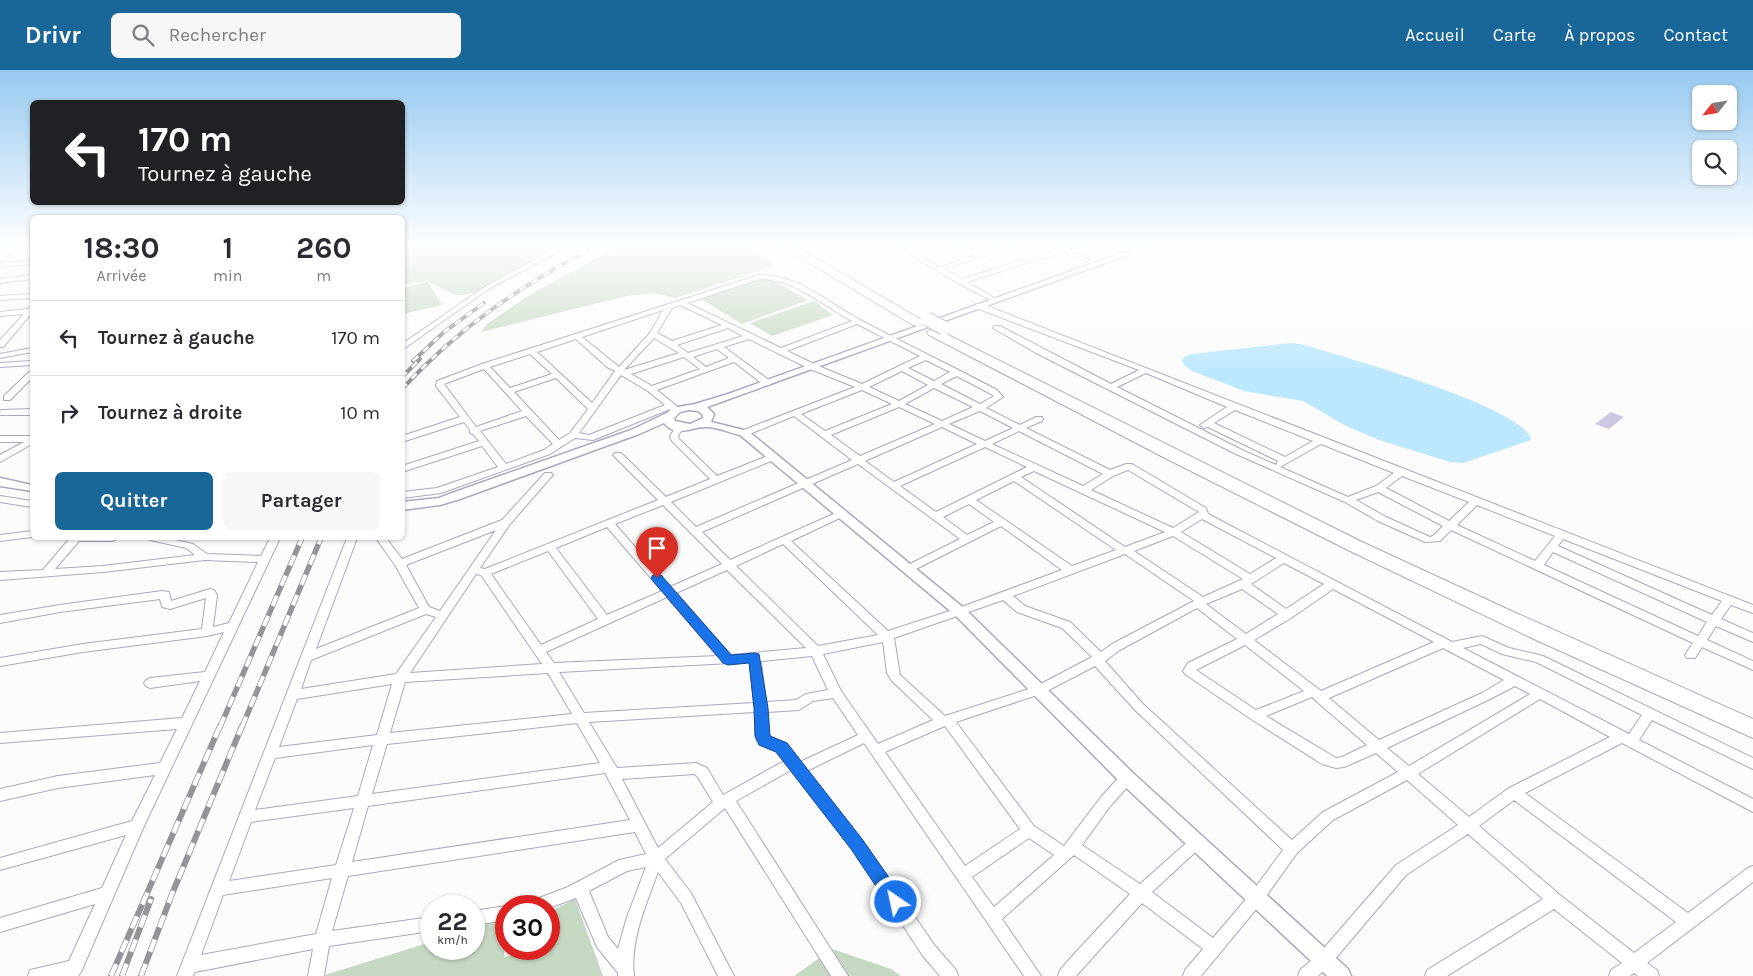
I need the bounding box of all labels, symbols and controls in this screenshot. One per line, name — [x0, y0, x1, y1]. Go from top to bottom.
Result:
search box — [111, 13, 461, 58]
text: Drivr — [25, 21, 81, 49]
icon: search — [129, 21, 157, 49]
text: Rechercher — [169, 24, 266, 46]
text: Accueil — [1405, 24, 1465, 46]
text: Carte — [1493, 24, 1536, 46]
text: À propos — [1564, 24, 1636, 46]
text: Contact — [1664, 24, 1728, 46]
north arrow — [1692, 85, 1738, 130]
map controls — [1692, 85, 1737, 185]
text: 170 m — [138, 119, 232, 160]
icon: left — [55, 120, 120, 185]
button: search — [1692, 140, 1737, 185]
text: Tournez à gauche — [138, 161, 312, 187]
text: 18:30 — [84, 230, 159, 266]
text: 1 — [222, 230, 233, 266]
text: 260 — [296, 230, 351, 266]
text: Arrivée — [97, 266, 147, 285]
text: min — [213, 266, 242, 285]
text: m — [316, 266, 331, 285]
icon: left — [55, 324, 83, 352]
text: Tournez à gauche — [98, 327, 255, 349]
text: 170 m — [331, 327, 380, 349]
icon: right — [55, 399, 83, 427]
text: Tournez à droite — [98, 402, 242, 424]
text: 10 m — [340, 402, 380, 424]
button: Quitter — [55, 472, 213, 530]
button: Partager — [223, 472, 380, 530]
pin — [636, 527, 678, 578]
icon: arrive — [643, 534, 671, 562]
position arrow — [869, 875, 921, 927]
speed limit sign: 30 — [495, 895, 560, 960]
text: 22 — [437, 907, 468, 936]
text: km/h — [437, 933, 468, 947]

